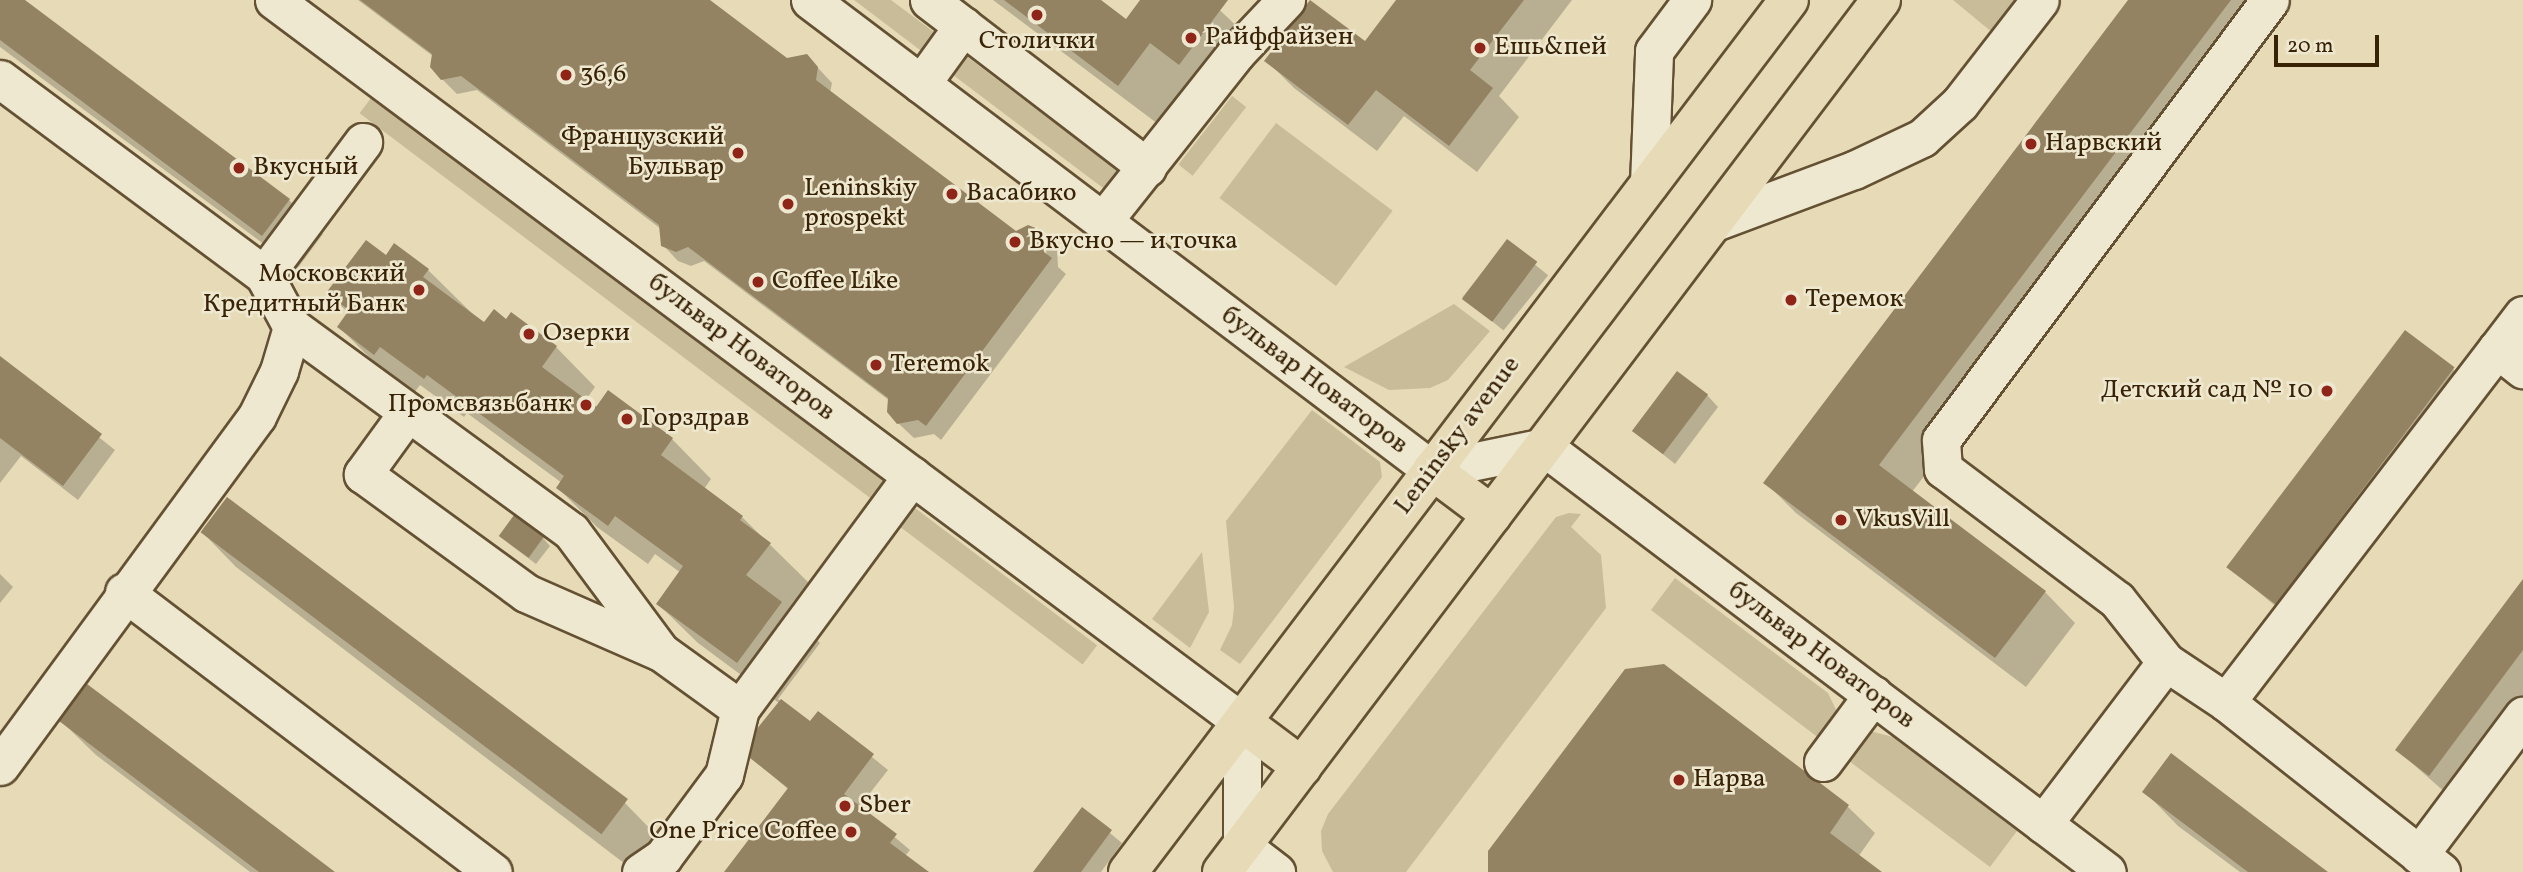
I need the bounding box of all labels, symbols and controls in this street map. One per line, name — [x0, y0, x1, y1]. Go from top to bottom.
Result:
marker: Столички — [1029, 7, 1045, 23]
scale bar — [2278, 21, 2383, 65]
place label: Райффайзен — [1205, 22, 1353, 54]
place label: Столички — [979, 26, 1095, 58]
marker: Райффайзен — [1183, 30, 1199, 46]
place label: Ешь&пей — [1494, 32, 1607, 64]
text: 20 m — [2287, 32, 2333, 61]
marker: Ешь&пей — [1472, 40, 1488, 56]
place label: 36,6 — [580, 59, 626, 91]
marker: 36,6 — [558, 67, 574, 83]
place label: Французский Бульвар — [561, 122, 724, 184]
place label: Нарвский — [2045, 128, 2162, 160]
marker: Нарвский — [2023, 136, 2039, 152]
marker: Французский Бульвар — [730, 145, 746, 161]
place label: Вкусный — [253, 152, 358, 184]
marker: Вкусный — [231, 160, 247, 176]
place label: Leninskiy prospekt — [804, 173, 917, 234]
place label: Васабико — [966, 178, 1077, 210]
marker: Васабико — [944, 186, 960, 202]
marker: Leninskiy prospekt — [778, 194, 798, 214]
place label: Вкусно — и точка — [1029, 226, 1240, 258]
marker: Вкусно — и точка — [1007, 234, 1023, 250]
place label: Московский Кредитный Банк — [203, 259, 405, 320]
place label: Coffee Like — [772, 266, 898, 298]
street label: бульвар Новаторов — [641, 267, 841, 429]
marker: Coffee Like — [750, 274, 766, 290]
marker: Московский Кредитный Банк — [411, 282, 427, 298]
place label: Теремок — [1805, 284, 1903, 316]
marker: Теремок — [1783, 292, 1799, 308]
street label: бульвар Новаторов — [1214, 300, 1414, 462]
place label: Озерки — [543, 318, 630, 350]
marker: Озерки — [521, 326, 537, 342]
place label: Teremok — [890, 349, 990, 381]
street label: Leninsky avenue — [1388, 350, 1528, 522]
marker: Teremok — [868, 357, 884, 373]
place label: Детский сад № 10 — [2101, 375, 2313, 407]
marker: Детский сад № 10 — [2319, 383, 2335, 399]
place label: Промсвязьбанк — [388, 389, 572, 421]
marker: Промсвязьбанк — [578, 397, 594, 413]
place label: Горздрав — [641, 403, 749, 435]
marker: Горздрав — [619, 411, 635, 427]
place label: VkusVill — [1855, 504, 1950, 536]
marker: VkusVill — [1833, 512, 1849, 528]
street label: бульвар Новаторов — [1721, 575, 1921, 737]
place label: Нарва — [1693, 764, 1766, 796]
marker: Нарва — [1671, 772, 1687, 788]
place label: Sber — [859, 790, 911, 822]
marker: Sber — [837, 798, 853, 814]
place label: One Price Coffee — [649, 816, 837, 848]
marker: One Price Coffee — [843, 824, 859, 840]

